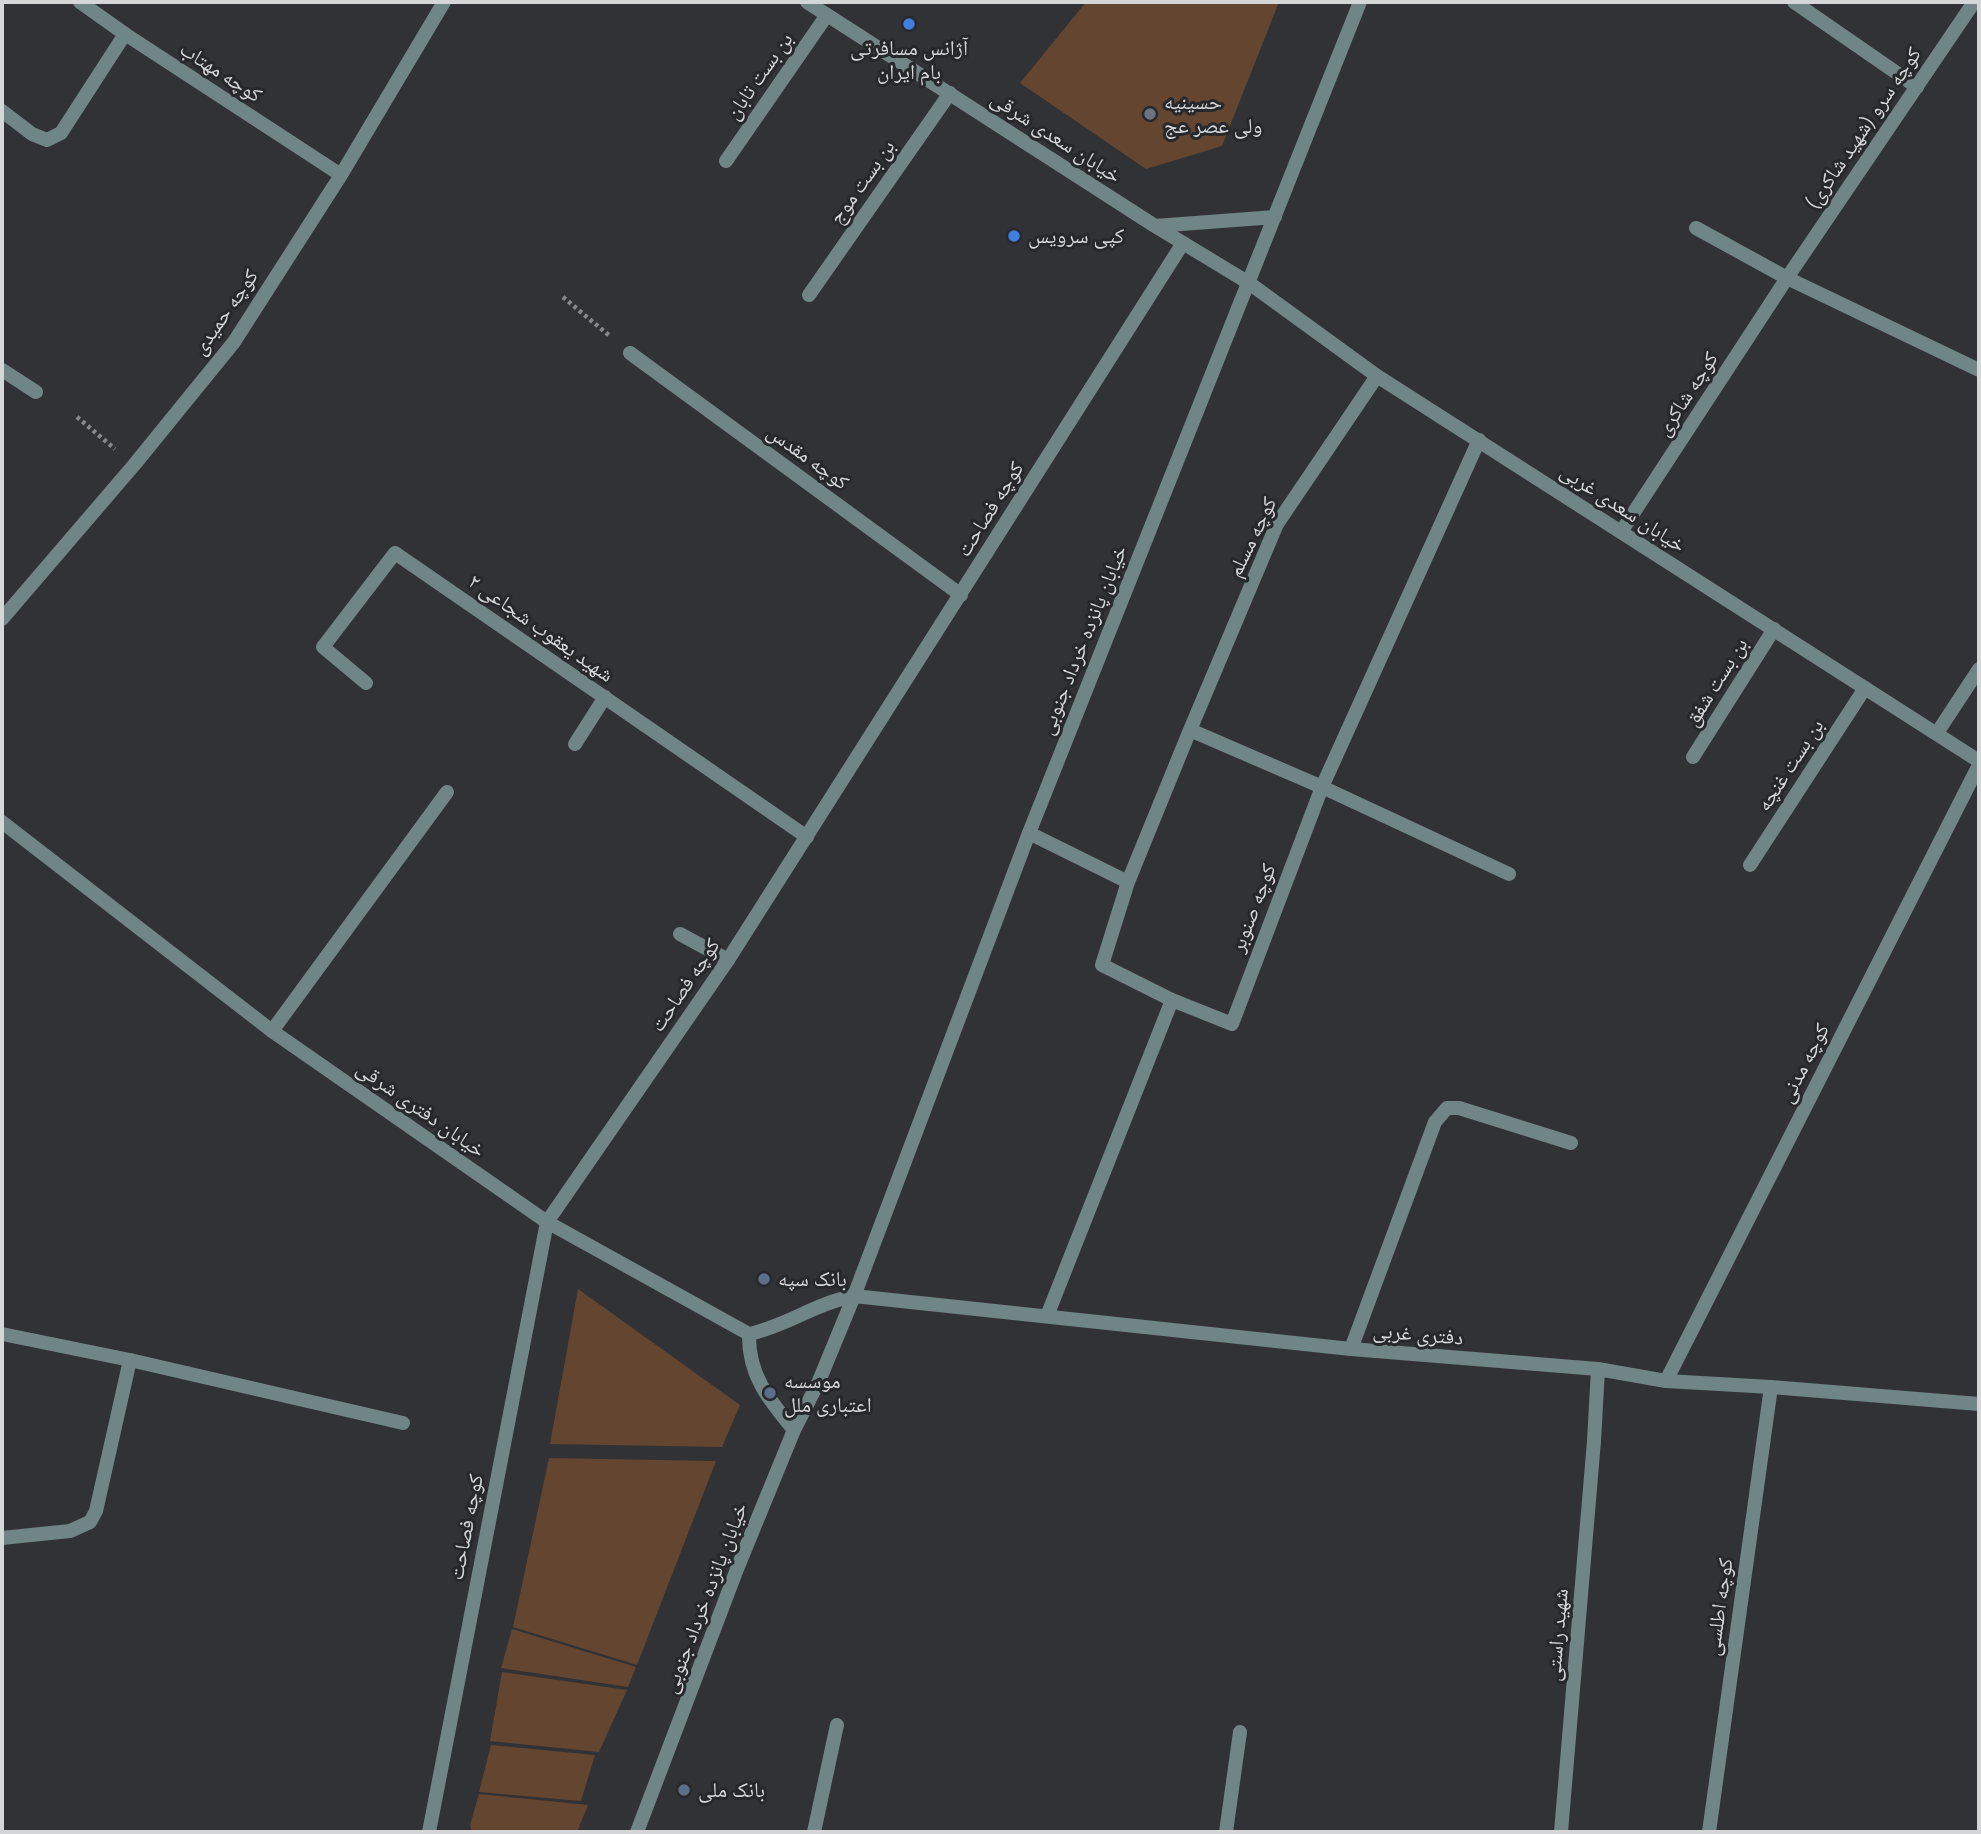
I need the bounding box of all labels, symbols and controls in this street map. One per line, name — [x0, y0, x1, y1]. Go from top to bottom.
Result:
marker: آژانس مسافرتی بام ایران — [901, 16, 917, 32]
street label: بن بست تابان — [720, 28, 798, 124]
place label: آژانس مسافرتی بام ایران — [850, 35, 968, 85]
street label: کوچه مهتاب — [175, 36, 267, 108]
street label: کوچه سرو (شهید شاکری) — [1799, 42, 1927, 214]
street label: خیابان سعدی شرقی — [986, 86, 1126, 188]
place label: حسینیه ولی عصر عج — [1164, 89, 1262, 139]
marker: حسینیه ولی عصر عج — [1142, 106, 1158, 122]
street label: بن بست موج — [824, 135, 900, 229]
place label: کپی سرویس — [1028, 223, 1124, 249]
marker: کپی سرویس — [1006, 228, 1022, 244]
street label: کوچه حمیدی — [186, 264, 264, 360]
street label: کوچه شاکری — [1650, 347, 1724, 441]
street label: کوچه مقدس — [762, 419, 854, 495]
street label: کوچه فصاحت — [951, 457, 1029, 561]
street label: خیابان سعدی غربی — [1556, 458, 1690, 558]
street label: کوچه مسلم — [1222, 493, 1282, 581]
street label: خیابان پانزده خرداد جنوبی — [1034, 542, 1132, 738]
street label: شهید یعقوب شجاعی ۲ — [464, 569, 618, 687]
street label: بن بست شفق — [1679, 633, 1753, 731]
street label: بن بست غنچه — [1751, 714, 1829, 816]
street label: کوچه صنوبر — [1225, 860, 1281, 956]
street label: کوچه فصاحت — [645, 934, 725, 1036]
street label: کوچه مدنی — [1773, 1019, 1835, 1107]
street label: خیابان دفتری شرقی — [352, 1055, 490, 1163]
place label: بانک سپه — [778, 1266, 847, 1292]
marker: بانک سپه — [756, 1271, 772, 1287]
street label: دفتری غربی — [1372, 1317, 1464, 1351]
place label: موسسه اعتباری ملل — [784, 1368, 872, 1418]
marker: موسسه اعتباری ملل — [762, 1385, 778, 1401]
street label: کوچه فصاحت — [443, 1472, 489, 1582]
street label: خیابان پانزده خرداد جنوبی — [657, 1499, 753, 1697]
street label: کوچه اطلسی — [1700, 1556, 1738, 1658]
street label: شهید راستی — [1540, 1588, 1574, 1682]
place label: بانک ملی — [698, 1777, 765, 1803]
marker: بانک ملی — [676, 1782, 692, 1798]

